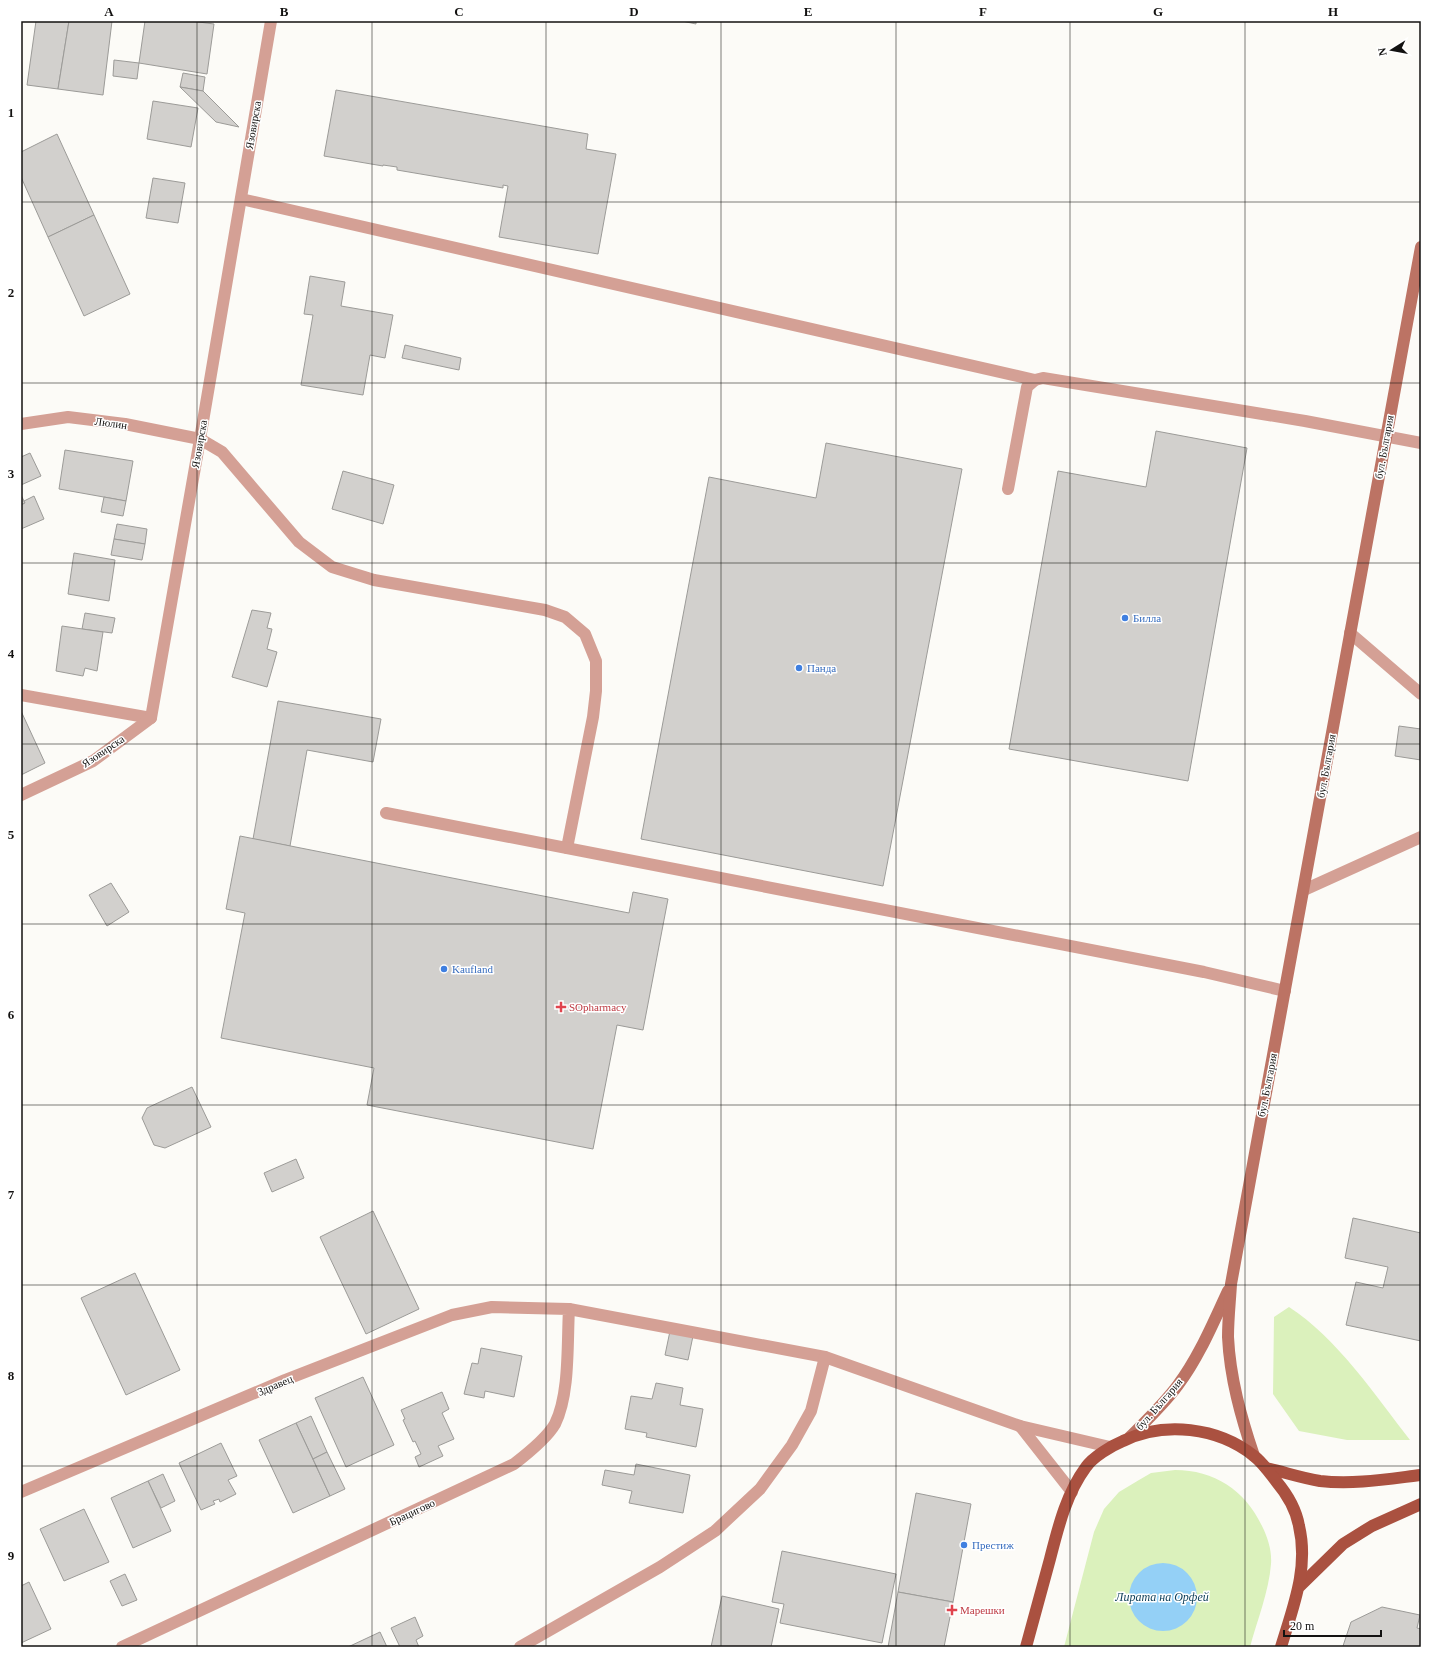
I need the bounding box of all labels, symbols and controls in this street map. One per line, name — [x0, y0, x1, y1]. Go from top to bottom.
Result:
text: A — [104, 4, 114, 19]
text: B — [280, 4, 289, 19]
text: C — [454, 4, 464, 19]
text: D — [629, 4, 639, 19]
text: E — [804, 4, 812, 19]
text: F — [979, 4, 987, 19]
text: G — [1153, 4, 1163, 19]
text: H — [1328, 4, 1338, 19]
north arrow — [1372, 30, 1412, 70]
text: N — [1376, 47, 1389, 57]
street label: Язовирска — [243, 100, 263, 150]
text: 1 — [8, 105, 14, 120]
text: 2 — [8, 285, 14, 300]
street label: бул. България — [1372, 414, 1396, 480]
street label: Люлин — [94, 415, 128, 431]
street label: Язовирска — [189, 419, 209, 469]
text: 3 — [8, 466, 15, 481]
place label: Билла — [1133, 612, 1161, 624]
marker: Билла — [1120, 613, 1130, 623]
text: 4 — [8, 646, 15, 661]
place label: Панда — [807, 662, 836, 674]
marker: Панда — [794, 663, 804, 673]
street label: Язовирска — [79, 732, 127, 770]
street label: бул. България — [1314, 733, 1338, 799]
text: 5 — [8, 827, 15, 842]
place label: Kaufland — [452, 963, 493, 975]
marker: Kaufland — [439, 964, 449, 974]
place label: SOpharmacy — [569, 1001, 627, 1013]
marker: SOpharmacy — [556, 1002, 566, 1012]
text: 6 — [8, 1007, 15, 1022]
street label: бул. България — [1255, 1052, 1279, 1118]
text: 7 — [8, 1187, 15, 1202]
text: 8 — [8, 1368, 15, 1383]
street label: Здравец — [256, 1372, 295, 1398]
street label: бул. България — [1133, 1376, 1185, 1432]
street label: Брацигово — [387, 1496, 437, 1528]
place label: Престиж — [972, 1539, 1014, 1551]
marker: Престиж — [959, 1540, 969, 1550]
text: 9 — [8, 1548, 15, 1563]
water label: Лирата на Орфей — [1114, 1590, 1209, 1604]
place label: Марешки — [960, 1604, 1005, 1616]
marker: Марешки — [947, 1605, 957, 1615]
scale bar — [1284, 1612, 1381, 1638]
text: 20 m — [1290, 1619, 1315, 1633]

